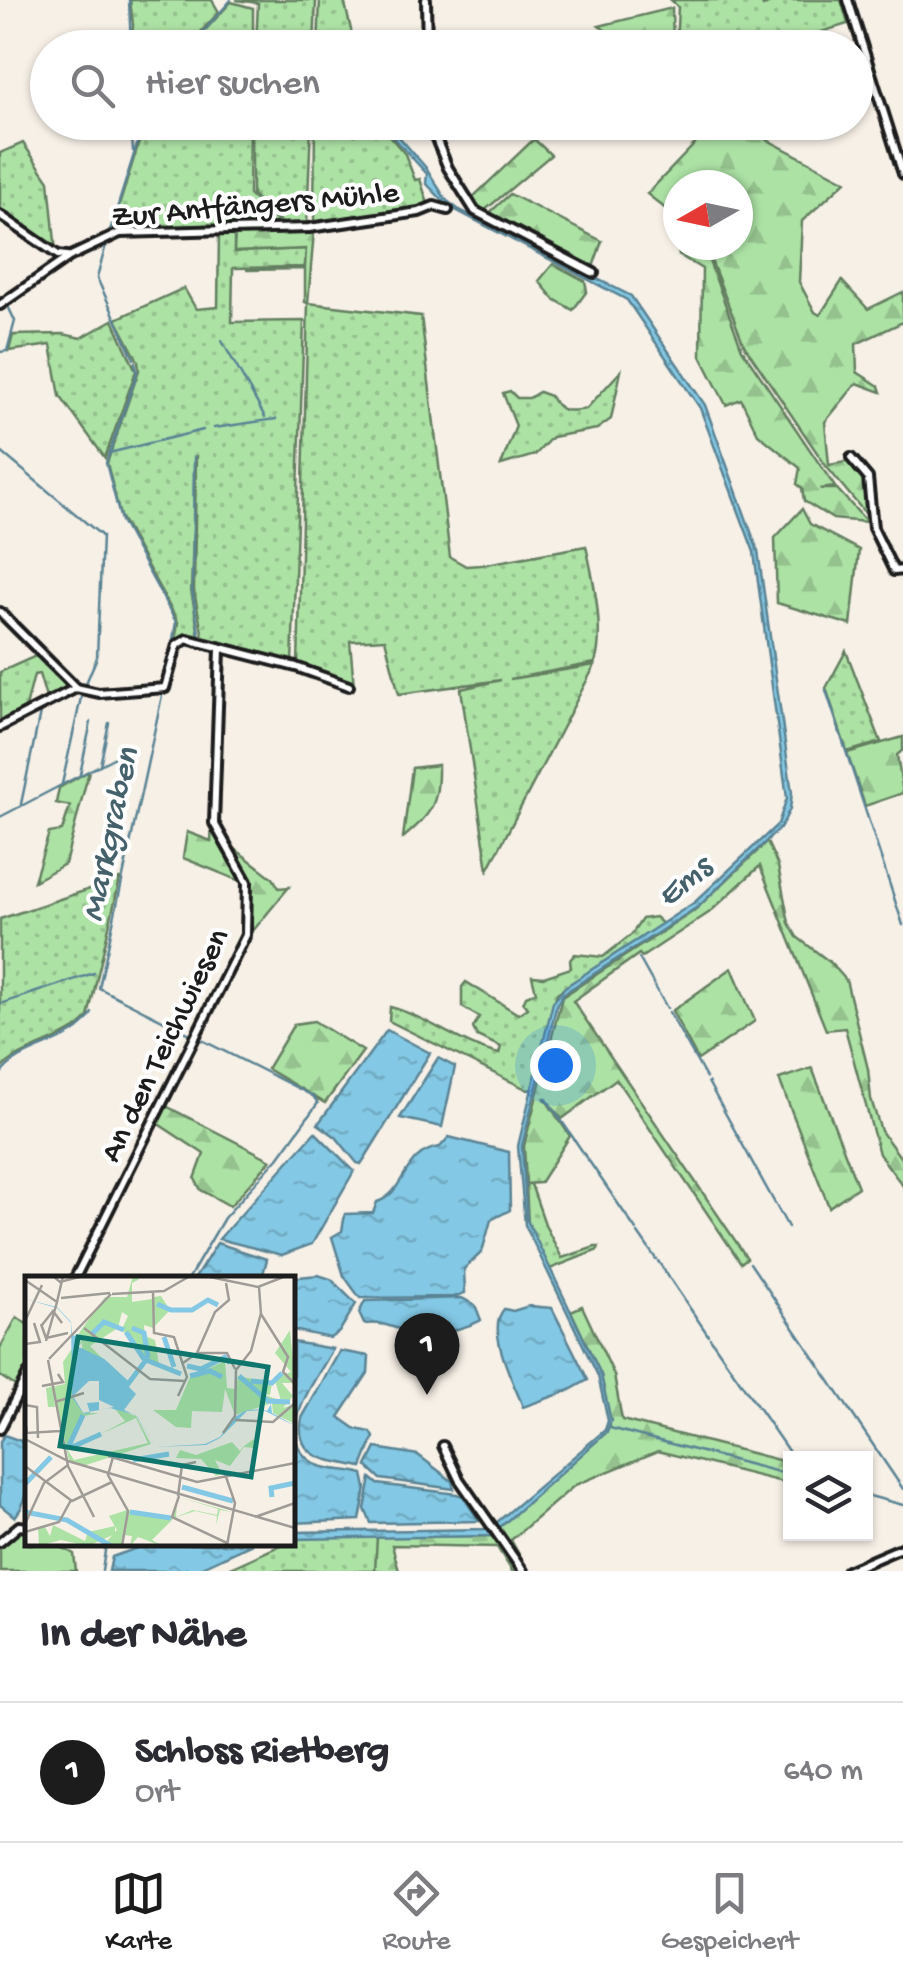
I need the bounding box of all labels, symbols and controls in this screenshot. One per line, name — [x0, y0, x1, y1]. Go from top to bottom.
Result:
search box — [30, 30, 873, 140]
icon: search — [65, 58, 120, 113]
text: Hier suchen — [145, 63, 320, 107]
north arrow — [663, 170, 753, 260]
street label: Zur Antfängers Mühle — [110, 175, 401, 238]
water label: Markgraben — [74, 744, 151, 926]
water label: Ems — [650, 846, 724, 918]
street label: An den Teichwiesen — [93, 923, 240, 1169]
your location — [530, 1040, 581, 1091]
inset map — [25, 1276, 295, 1546]
pin: 1 — [394, 1312, 460, 1395]
map controls — [783, 1451, 873, 1541]
button: layers — [783, 1451, 873, 1541]
text: In der Nähe — [40, 1612, 246, 1661]
text: Schloss Rietberg — [135, 1731, 389, 1775]
text: 1 — [66, 1753, 79, 1791]
text: 640 m — [783, 1753, 863, 1791]
text: Ort — [135, 1775, 179, 1813]
tab: Karte — [105, 1866, 172, 1959]
tab: Route — [382, 1866, 450, 1959]
tab: Gespeichert — [661, 1866, 798, 1959]

